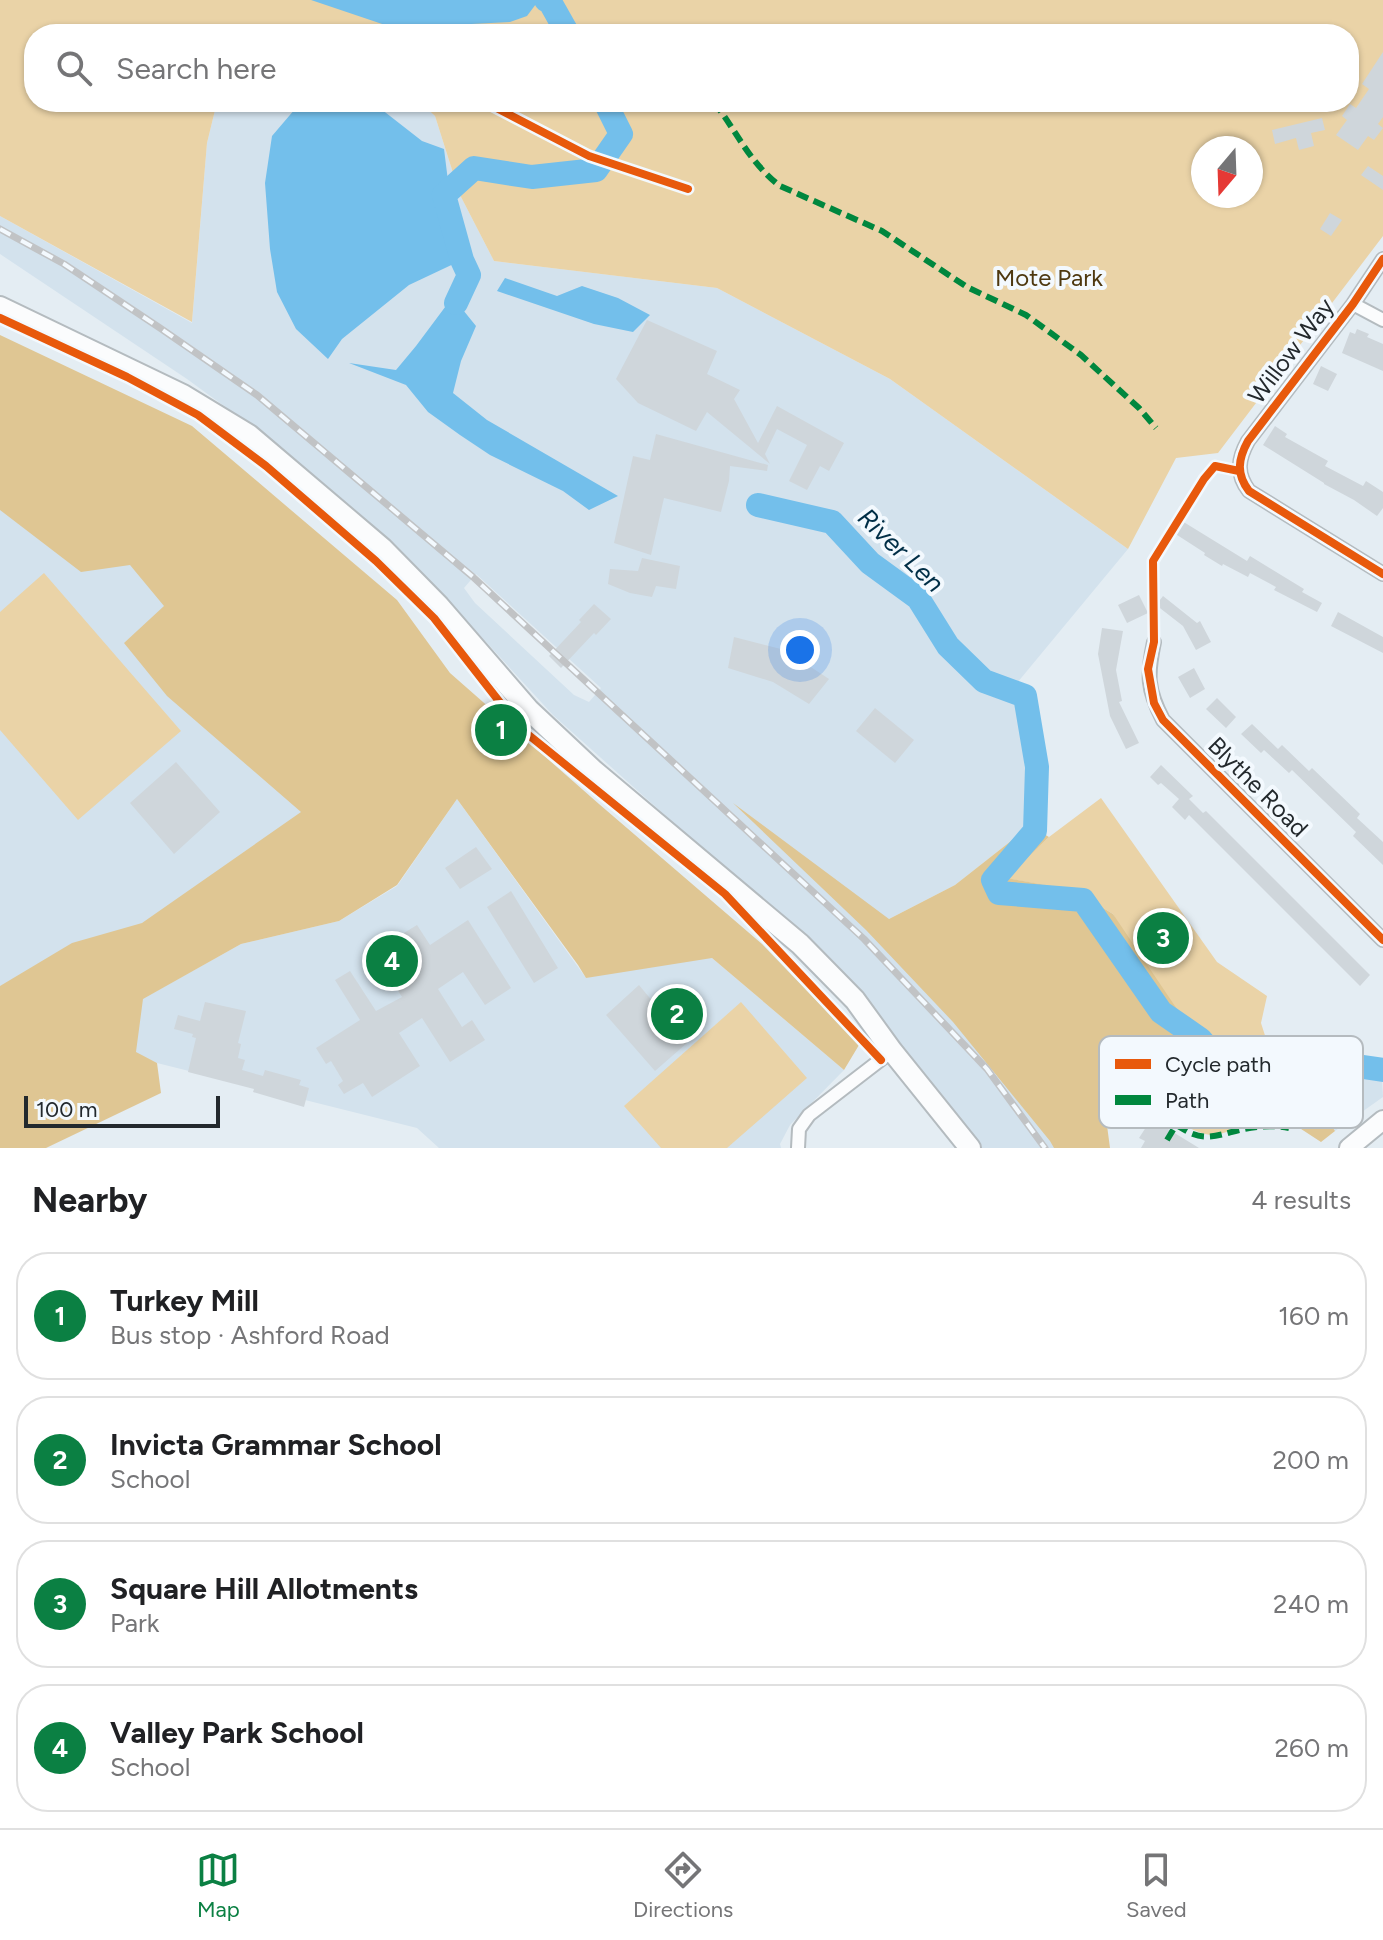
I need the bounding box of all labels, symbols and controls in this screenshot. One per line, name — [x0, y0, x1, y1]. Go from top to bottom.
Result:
search box — [24, 24, 1359, 112]
icon: search — [52, 46, 96, 90]
text: Search here — [116, 50, 276, 87]
north arrow — [1191, 136, 1263, 208]
park label: Mote Park — [995, 263, 1103, 292]
street label: Willow Way — [1242, 292, 1340, 409]
water label: River Len — [851, 501, 951, 599]
your location — [780, 630, 820, 670]
pin: 1 — [475, 700, 527, 760]
street label: Blythe Road — [1202, 731, 1314, 843]
pin: 3 — [1137, 908, 1189, 968]
pin: 4 — [366, 931, 418, 991]
pin: 2 — [651, 984, 703, 1044]
legend — [1099, 1036, 1363, 1128]
text: Cycle path — [1165, 1051, 1271, 1078]
text: Path — [1165, 1087, 1209, 1114]
scale bar — [24, 1092, 220, 1128]
text: 100 m — [36, 1096, 97, 1123]
text: Nearby — [32, 1180, 147, 1221]
text: 4 results — [1251, 1184, 1351, 1216]
text: Turkey Mill — [110, 1282, 259, 1319]
text: 1 — [55, 1300, 65, 1332]
text: 160 m — [1278, 1300, 1349, 1332]
text: Bus stop · Ashford Road — [110, 1319, 390, 1351]
text: Invicta Grammar School — [110, 1426, 442, 1463]
text: 2 — [52, 1444, 68, 1476]
text: 200 m — [1273, 1444, 1349, 1476]
text: School — [110, 1463, 190, 1495]
text: Square Hill Allotments — [110, 1570, 418, 1607]
text: 3 — [53, 1588, 67, 1620]
text: 240 m — [1273, 1588, 1349, 1620]
text: Park — [110, 1607, 159, 1639]
text: Valley Park School — [110, 1714, 364, 1751]
text: 4 — [52, 1732, 68, 1764]
text: 260 m — [1275, 1732, 1349, 1764]
text: School — [110, 1751, 190, 1783]
tab: Map — [196, 1848, 240, 1923]
tab: Directions — [633, 1848, 733, 1923]
tab: Saved — [1126, 1848, 1187, 1923]

